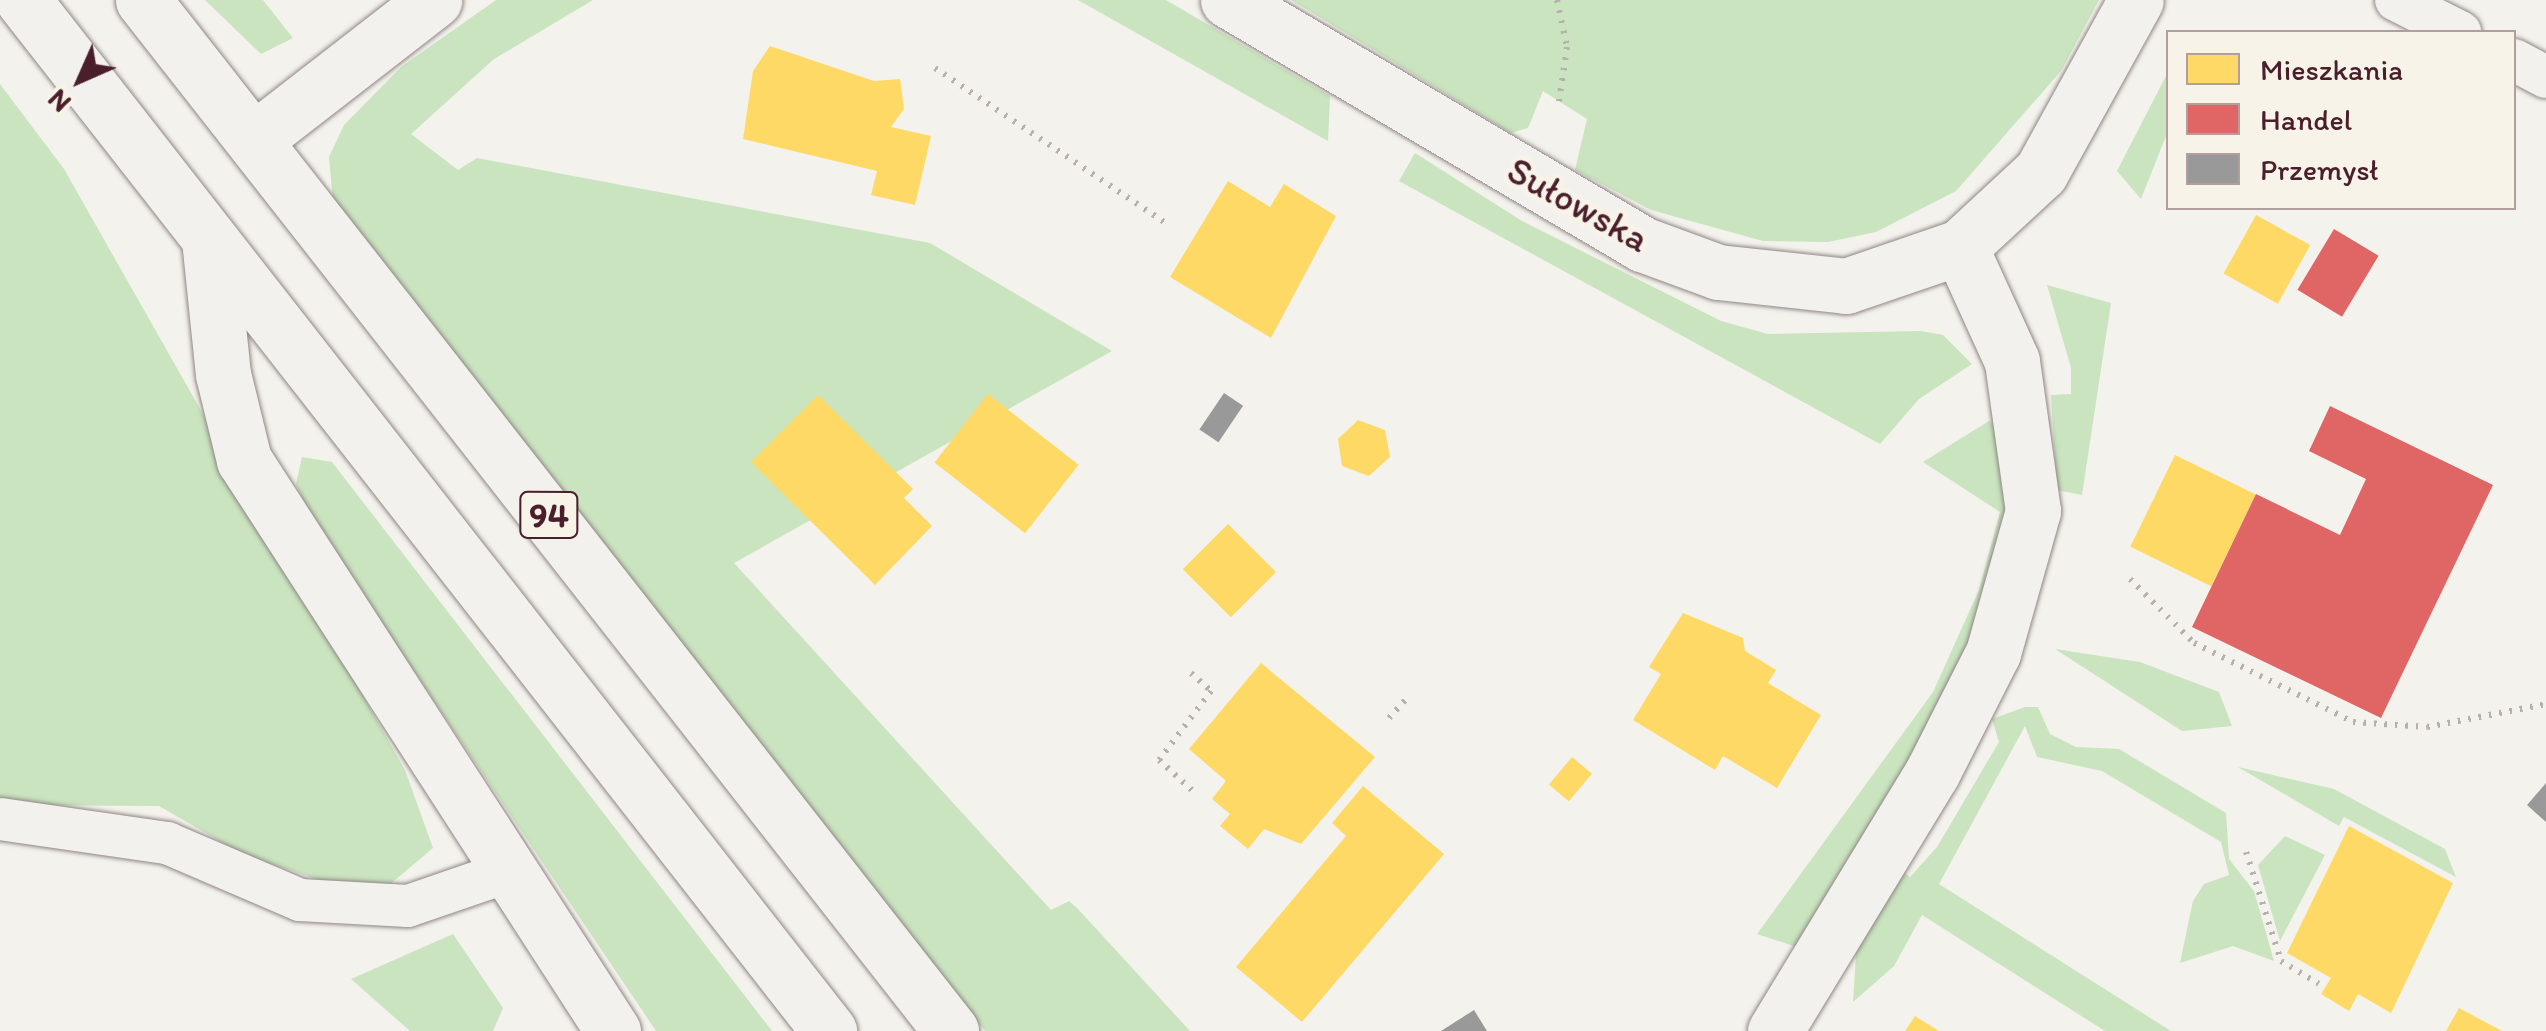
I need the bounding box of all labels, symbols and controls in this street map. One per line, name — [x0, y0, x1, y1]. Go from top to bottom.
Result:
north arrow — [30, 30, 130, 130]
legend — [2166, 30, 2516, 210]
text: Mieszkania — [2260, 51, 2403, 88]
text: N — [40, 83, 77, 120]
text: Handel — [2260, 101, 2352, 138]
street label: Sułowska — [1499, 148, 1657, 262]
text: Przemysł — [2260, 151, 2378, 188]
road number: 94 — [519, 485, 579, 545]

